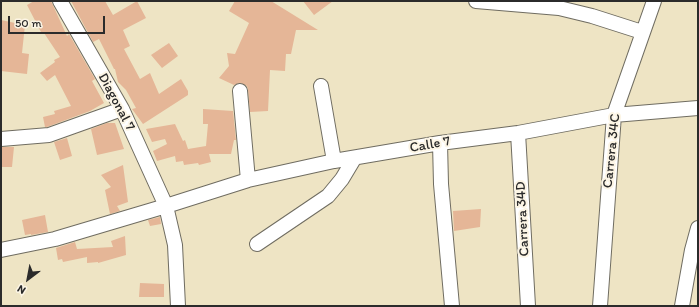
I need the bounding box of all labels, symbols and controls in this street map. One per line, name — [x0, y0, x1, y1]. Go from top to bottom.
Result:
scale bar — [10, 8, 107, 34]
text: 50 m — [15, 16, 41, 30]
street label: Diagonal 7 — [94, 70, 138, 134]
street label: Carrera 34C — [600, 113, 624, 189]
street label: Calle 7 — [408, 133, 452, 157]
street label: Carrera 34D — [513, 181, 533, 257]
north arrow — [8, 259, 48, 299]
text: N — [15, 282, 28, 297]

